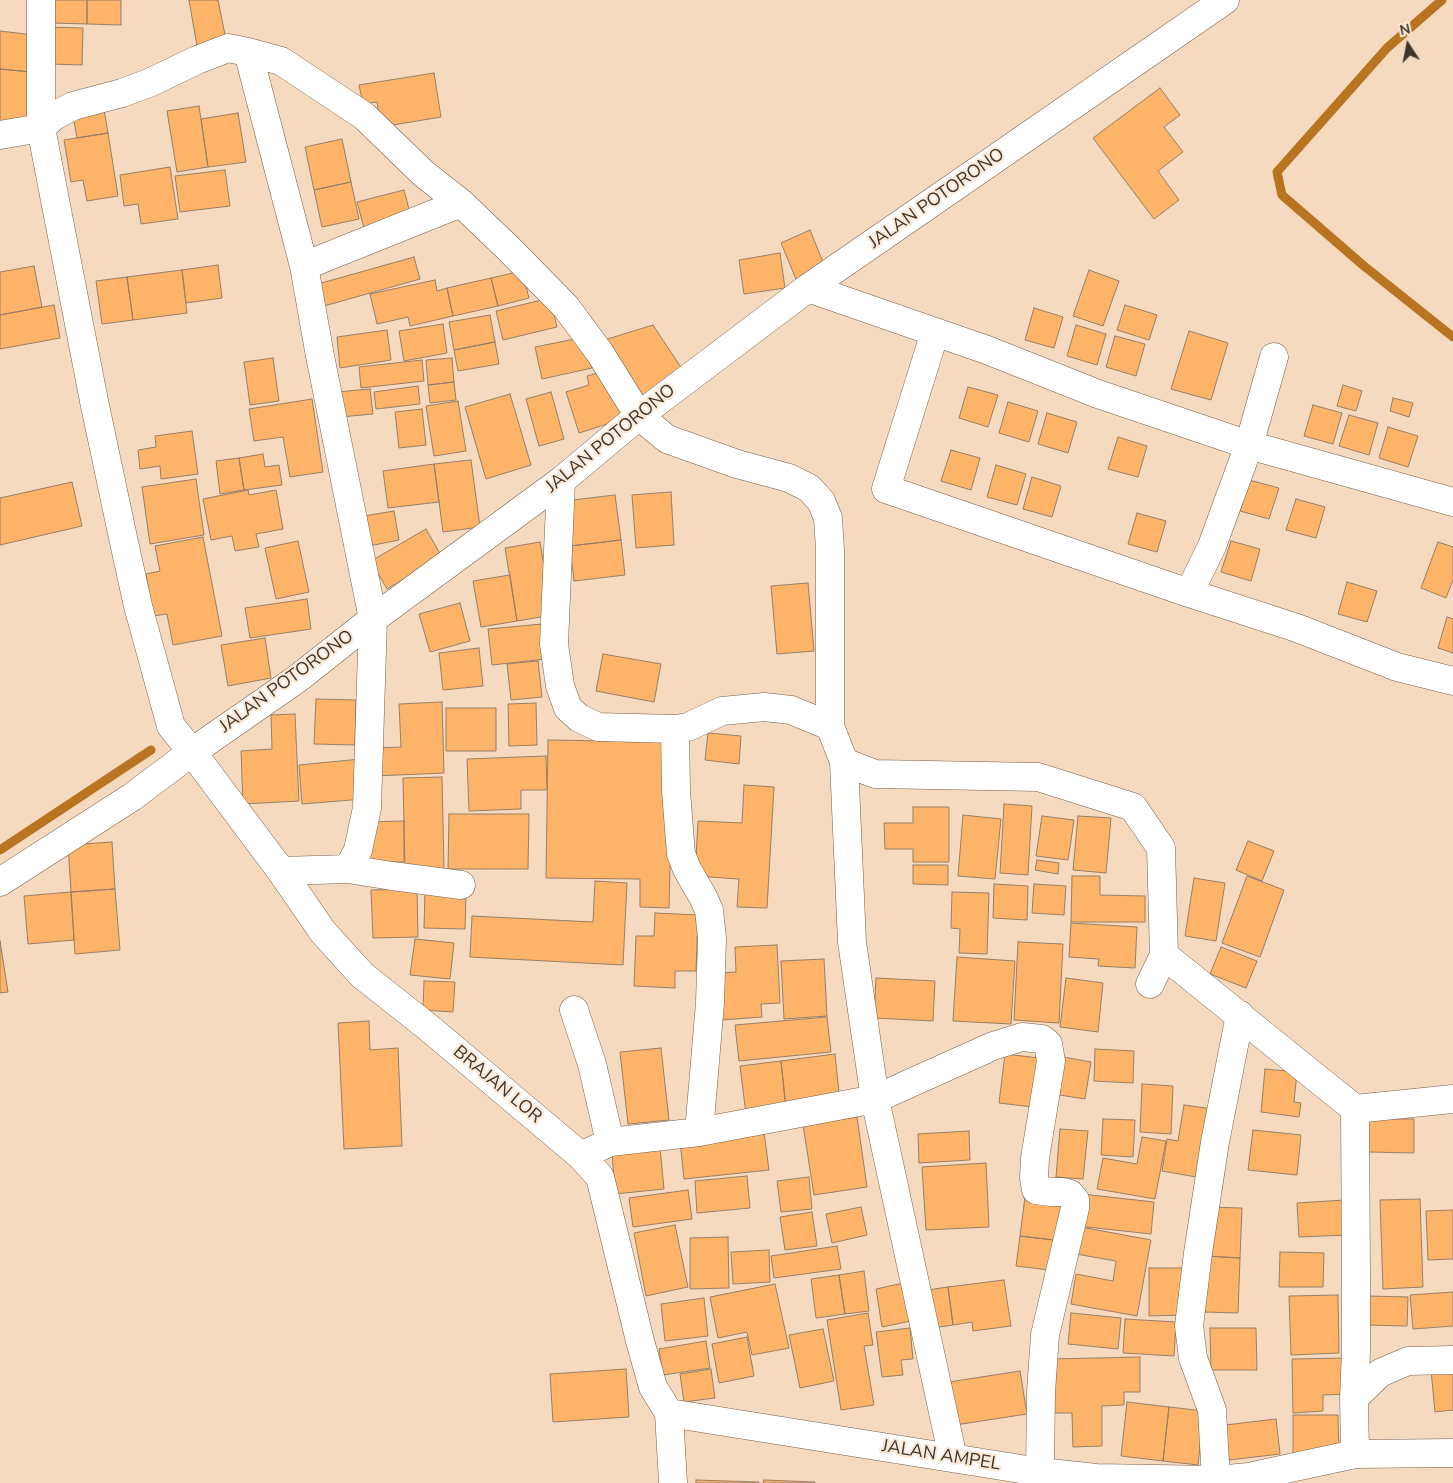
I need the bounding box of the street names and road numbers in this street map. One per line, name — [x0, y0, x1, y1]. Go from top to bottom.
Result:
street label: JALAN POTORONO — [865, 144, 1009, 254]
street label: JALAN POTORONO — [542, 380, 680, 498]
street label: JALAN POTORONO — [216, 626, 358, 738]
street label: BRAJAN LOR — [448, 1042, 546, 1128]
street label: JALAN AMPEL — [880, 1436, 1002, 1476]

